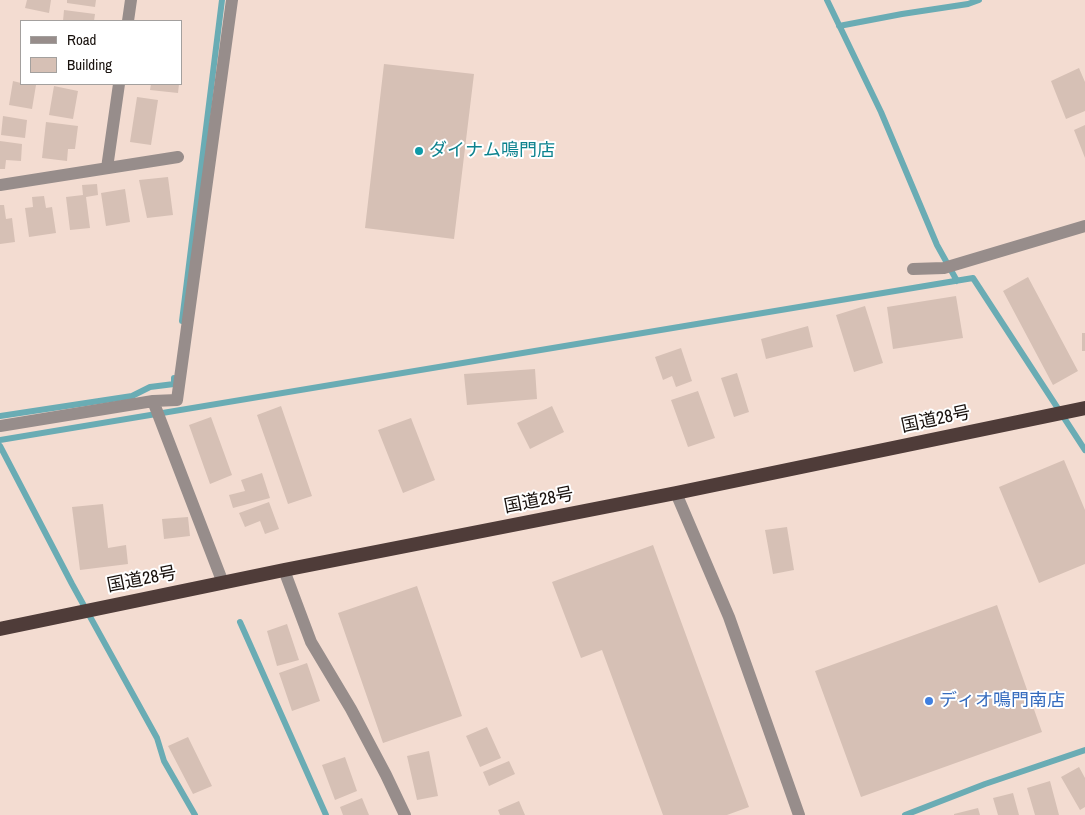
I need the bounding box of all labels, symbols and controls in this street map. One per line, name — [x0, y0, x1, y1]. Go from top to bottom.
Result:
legend — [20, 20, 182, 85]
text: Road — [67, 29, 96, 50]
text: Building — [67, 54, 112, 75]
place label: ダイナム鳴門店 — [429, 140, 555, 162]
marker: ダイナム鳴門店 — [413, 145, 425, 157]
street label: 国道28号 — [899, 402, 973, 438]
street label: 国道28号 — [502, 484, 576, 518]
street label: 国道28号 — [105, 563, 179, 597]
place label: ディオ鳴門南店 — [939, 690, 1065, 712]
marker: ディオ鳴門南店 — [923, 695, 935, 707]

